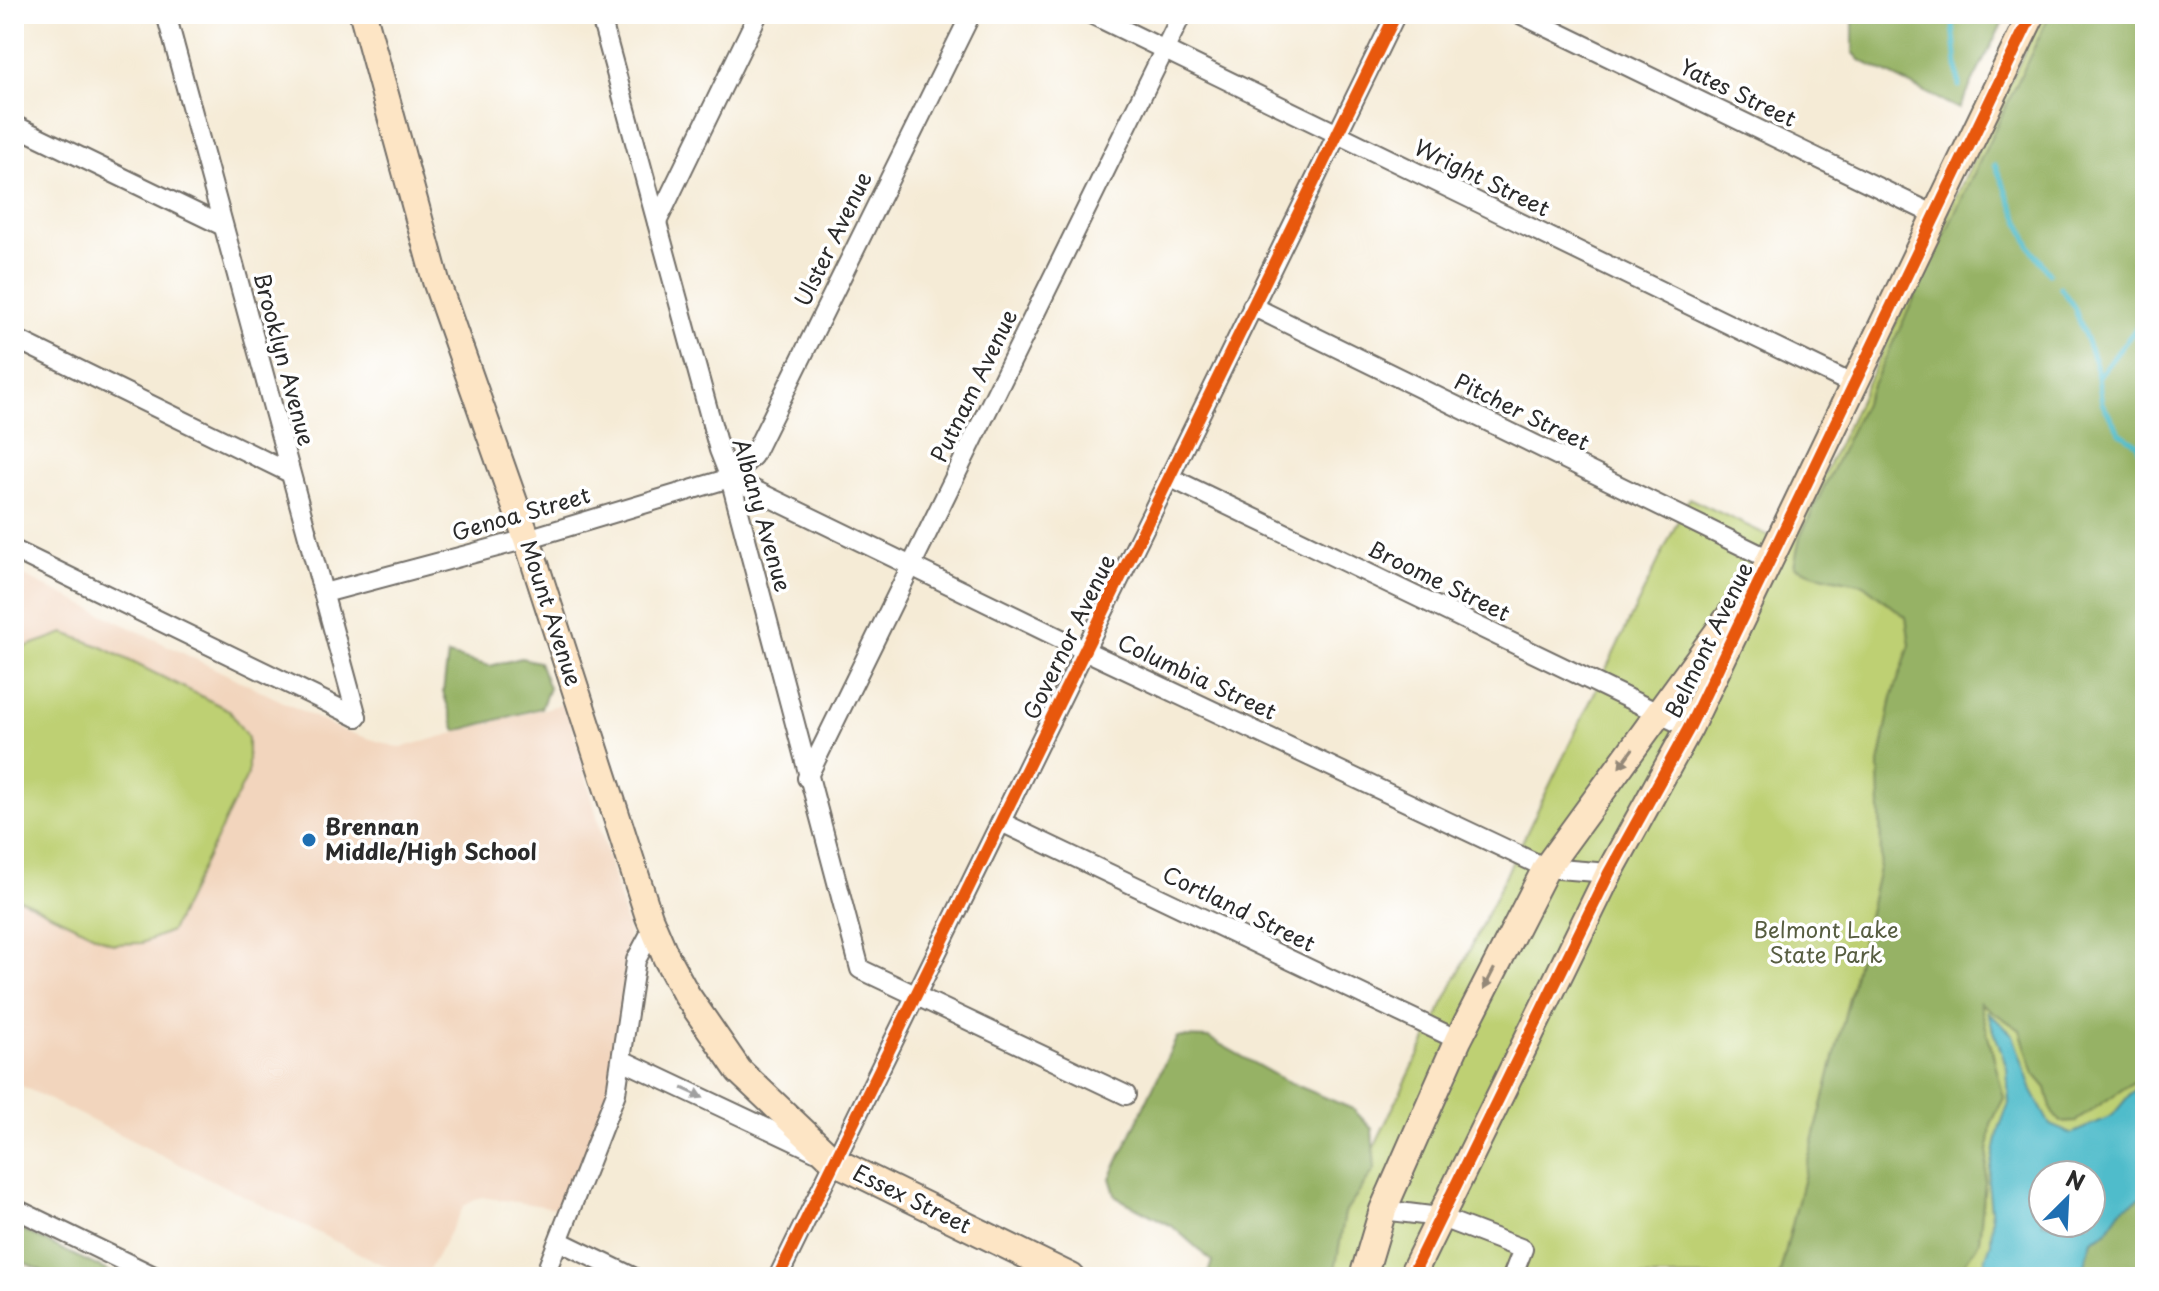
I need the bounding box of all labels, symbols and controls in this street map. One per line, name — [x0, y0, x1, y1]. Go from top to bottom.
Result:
street label: Yates Street — [1675, 49, 1802, 134]
street label: Wright Street — [1409, 130, 1556, 224]
street label: Ulster Avenue — [785, 165, 879, 311]
street label: Brooklyn Avenue — [246, 268, 324, 449]
street label: Putnam Avenue — [921, 303, 1024, 468]
street label: Pitcher Street — [1449, 364, 1596, 458]
street label: Albany Avenue — [726, 434, 801, 595]
street label: Genoa Street — [448, 477, 594, 548]
street label: Broome Street — [1363, 531, 1516, 628]
street label: Mount Avenue — [513, 535, 592, 690]
street label: Governor Avenue — [1013, 548, 1122, 725]
street label: Belmont Avenue — [1656, 556, 1760, 723]
street label: Columbia Street — [1113, 624, 1283, 727]
one-way arrow — [1618, 748, 1634, 769]
place label: Brennan Middle/High School — [325, 809, 537, 867]
marker: Brennan Middle/High School — [300, 831, 318, 849]
street label: Cortland Street — [1158, 856, 1322, 959]
park label: Belmont Lake State Park — [1753, 912, 1899, 970]
one-way arrow — [1482, 967, 1496, 990]
one-way arrow — [681, 1086, 704, 1100]
street label: Essex Street — [848, 1155, 977, 1240]
north arrow — [2027, 1159, 2107, 1239]
text: N — [2061, 1161, 2090, 1198]

